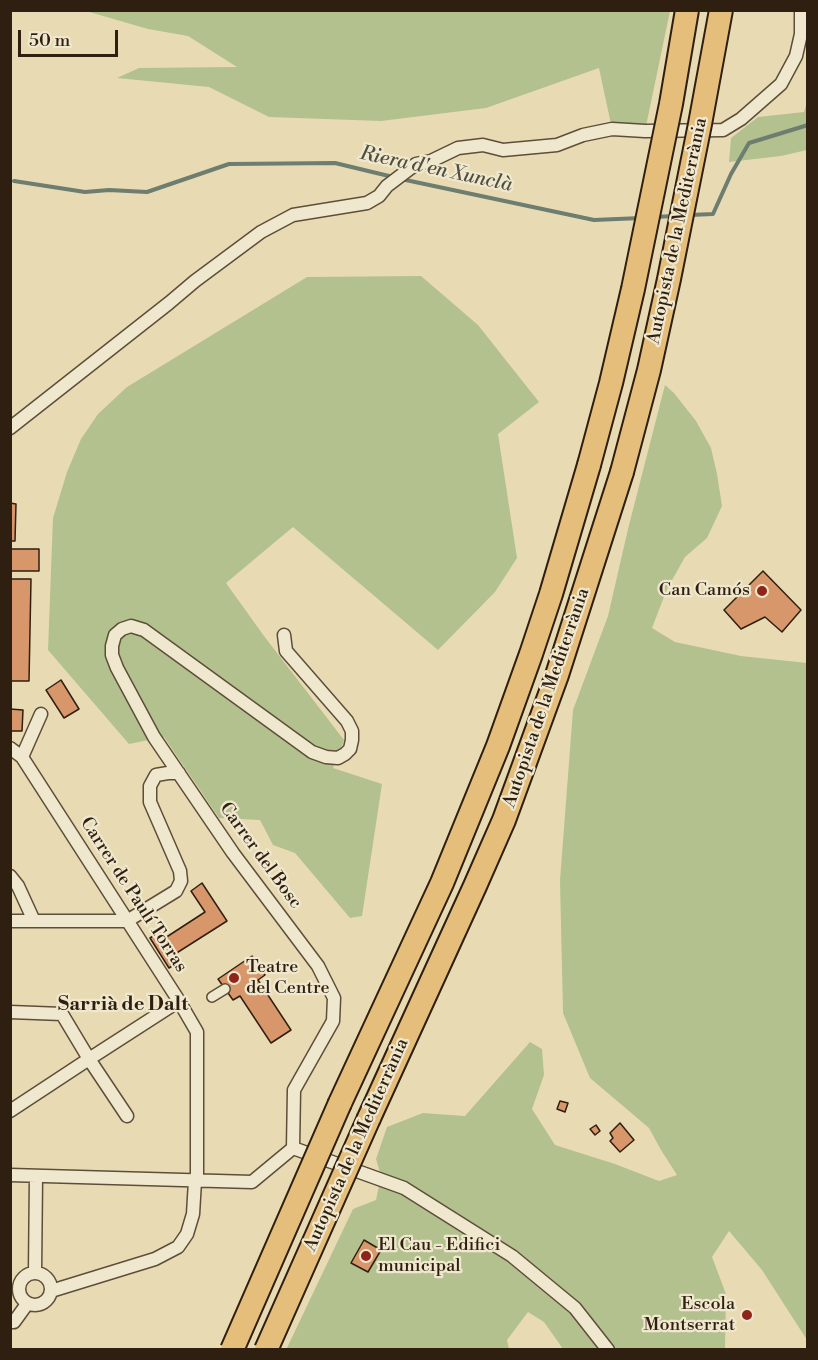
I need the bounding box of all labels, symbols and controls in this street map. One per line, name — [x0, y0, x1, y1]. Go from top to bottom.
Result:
scale bar — [21, 18, 122, 56]
text: 50 m — [29, 29, 70, 52]
street label: Autopista de la Mediterrània — [643, 116, 713, 346]
water label: Riera d'en Xunclà — [358, 142, 514, 198]
place label: Can Camós — [659, 580, 750, 602]
marker: Can Camós — [755, 584, 769, 598]
street label: Autopista de la Mediterrània — [499, 585, 595, 811]
street label: Carrer del Bosc — [214, 799, 306, 913]
street label: Carrer de Paulí Torras — [75, 813, 191, 977]
place label: Teatre del Centre — [246, 957, 330, 1000]
marker: Teatre del Centre — [227, 971, 241, 985]
district label: Sarrià de Dalt — [58, 993, 188, 1017]
street label: Autopista de la Mediterrània — [300, 1035, 414, 1255]
place label: El Cau - Edifici municipal — [378, 1235, 500, 1278]
marker: El Cau - Edifici municipal — [359, 1249, 373, 1263]
place label: Escola Montserrat — [644, 1294, 735, 1336]
marker: Escola Montserrat — [740, 1308, 754, 1322]

